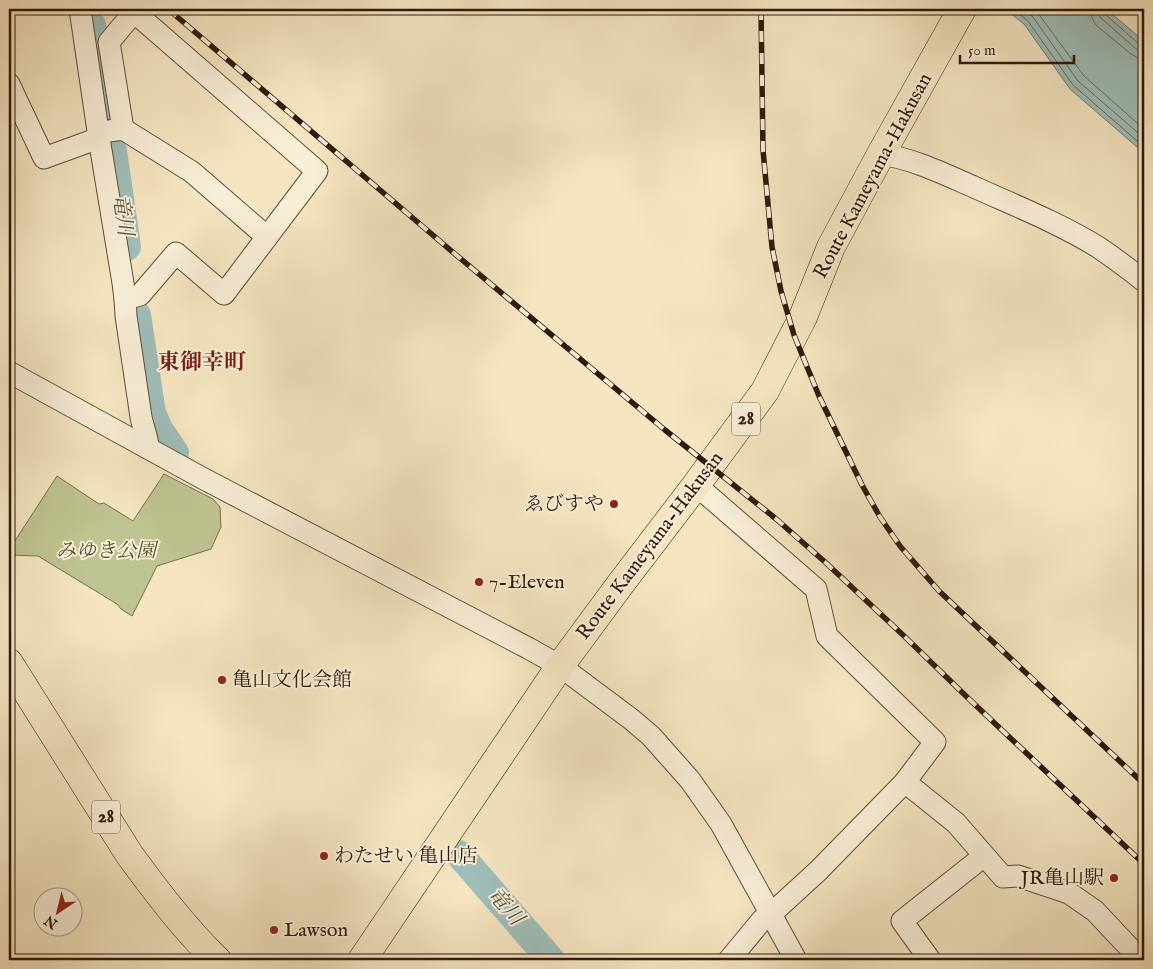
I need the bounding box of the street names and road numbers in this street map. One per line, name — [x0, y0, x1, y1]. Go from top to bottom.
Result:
street label: Route Kameyama-Hakusan — [808, 69, 938, 283]
road number: 28 — [732, 402, 760, 436]
street label: Route Kameyama-Hakusan — [571, 447, 729, 645]
road number: 28 — [92, 800, 120, 834]

